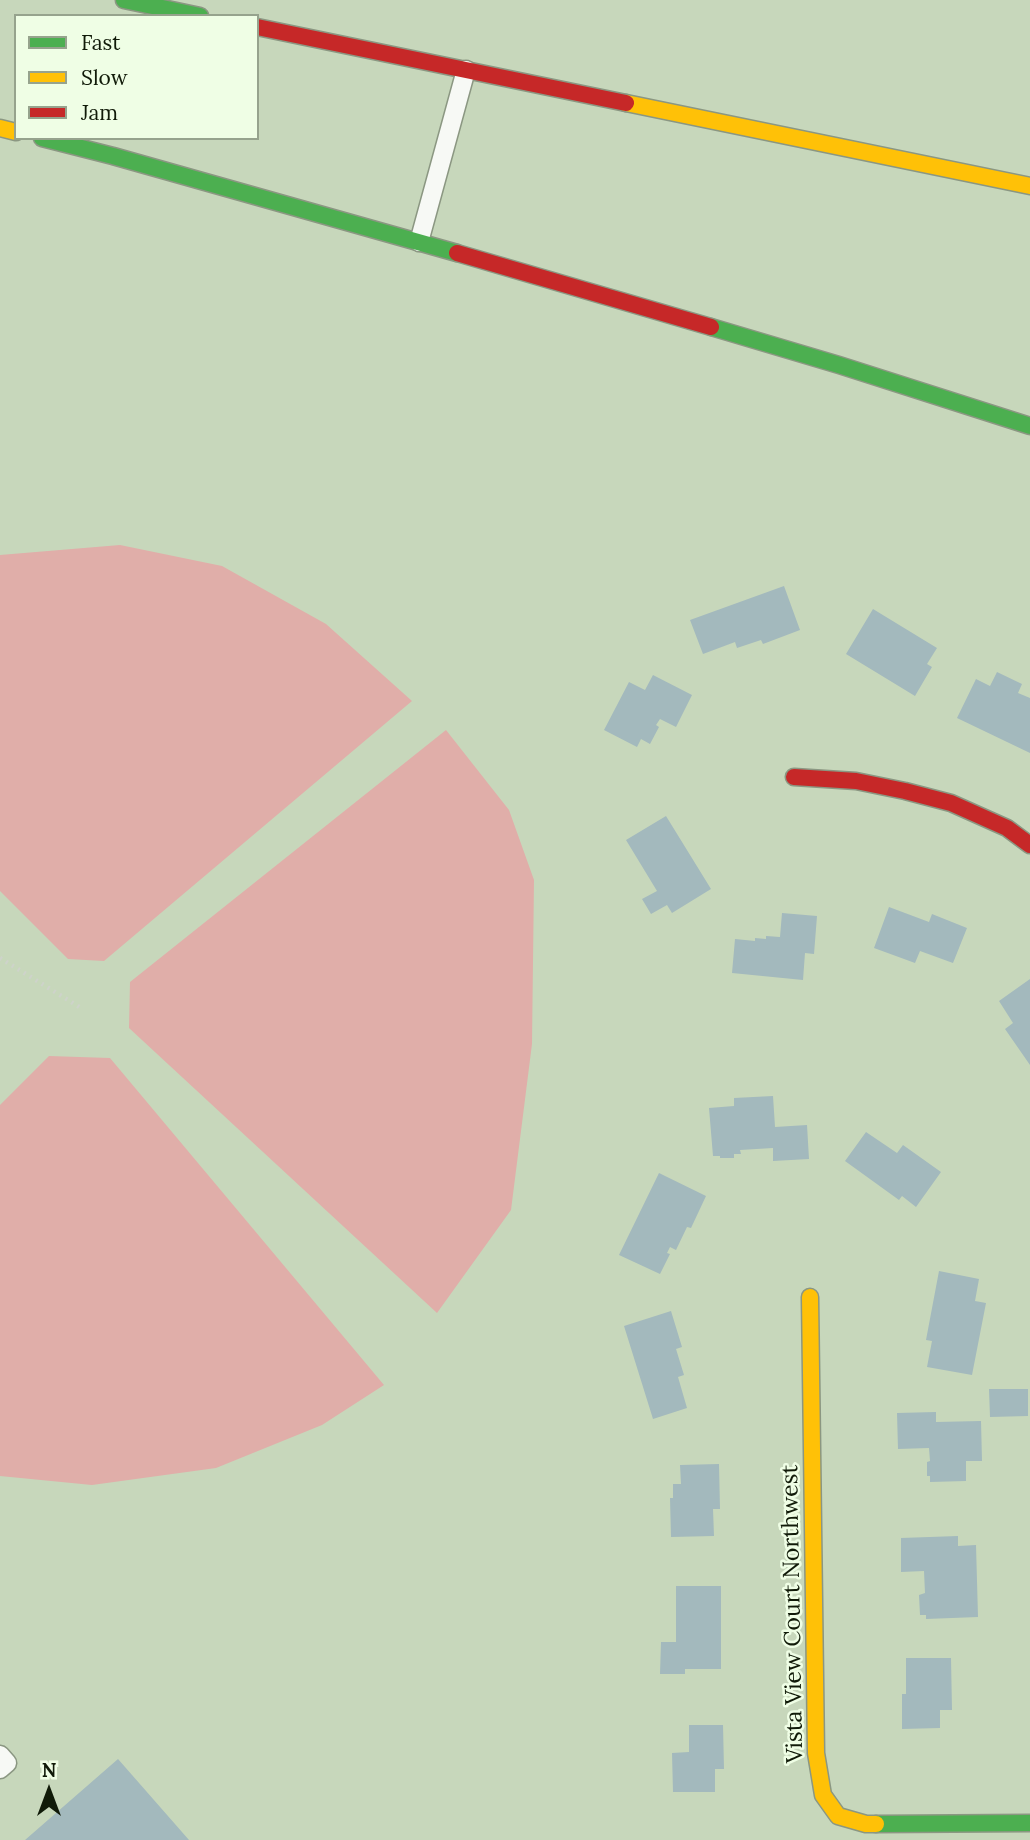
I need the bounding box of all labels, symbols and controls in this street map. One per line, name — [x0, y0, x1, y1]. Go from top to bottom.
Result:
legend — [14, 14, 259, 140]
text: Fast — [81, 29, 120, 56]
text: Slow — [81, 64, 128, 91]
text: Jam — [81, 99, 118, 126]
street label: Vista View Court Northwest — [777, 1465, 809, 1763]
north arrow — [14, 1756, 84, 1826]
text: N — [42, 1758, 56, 1782]

